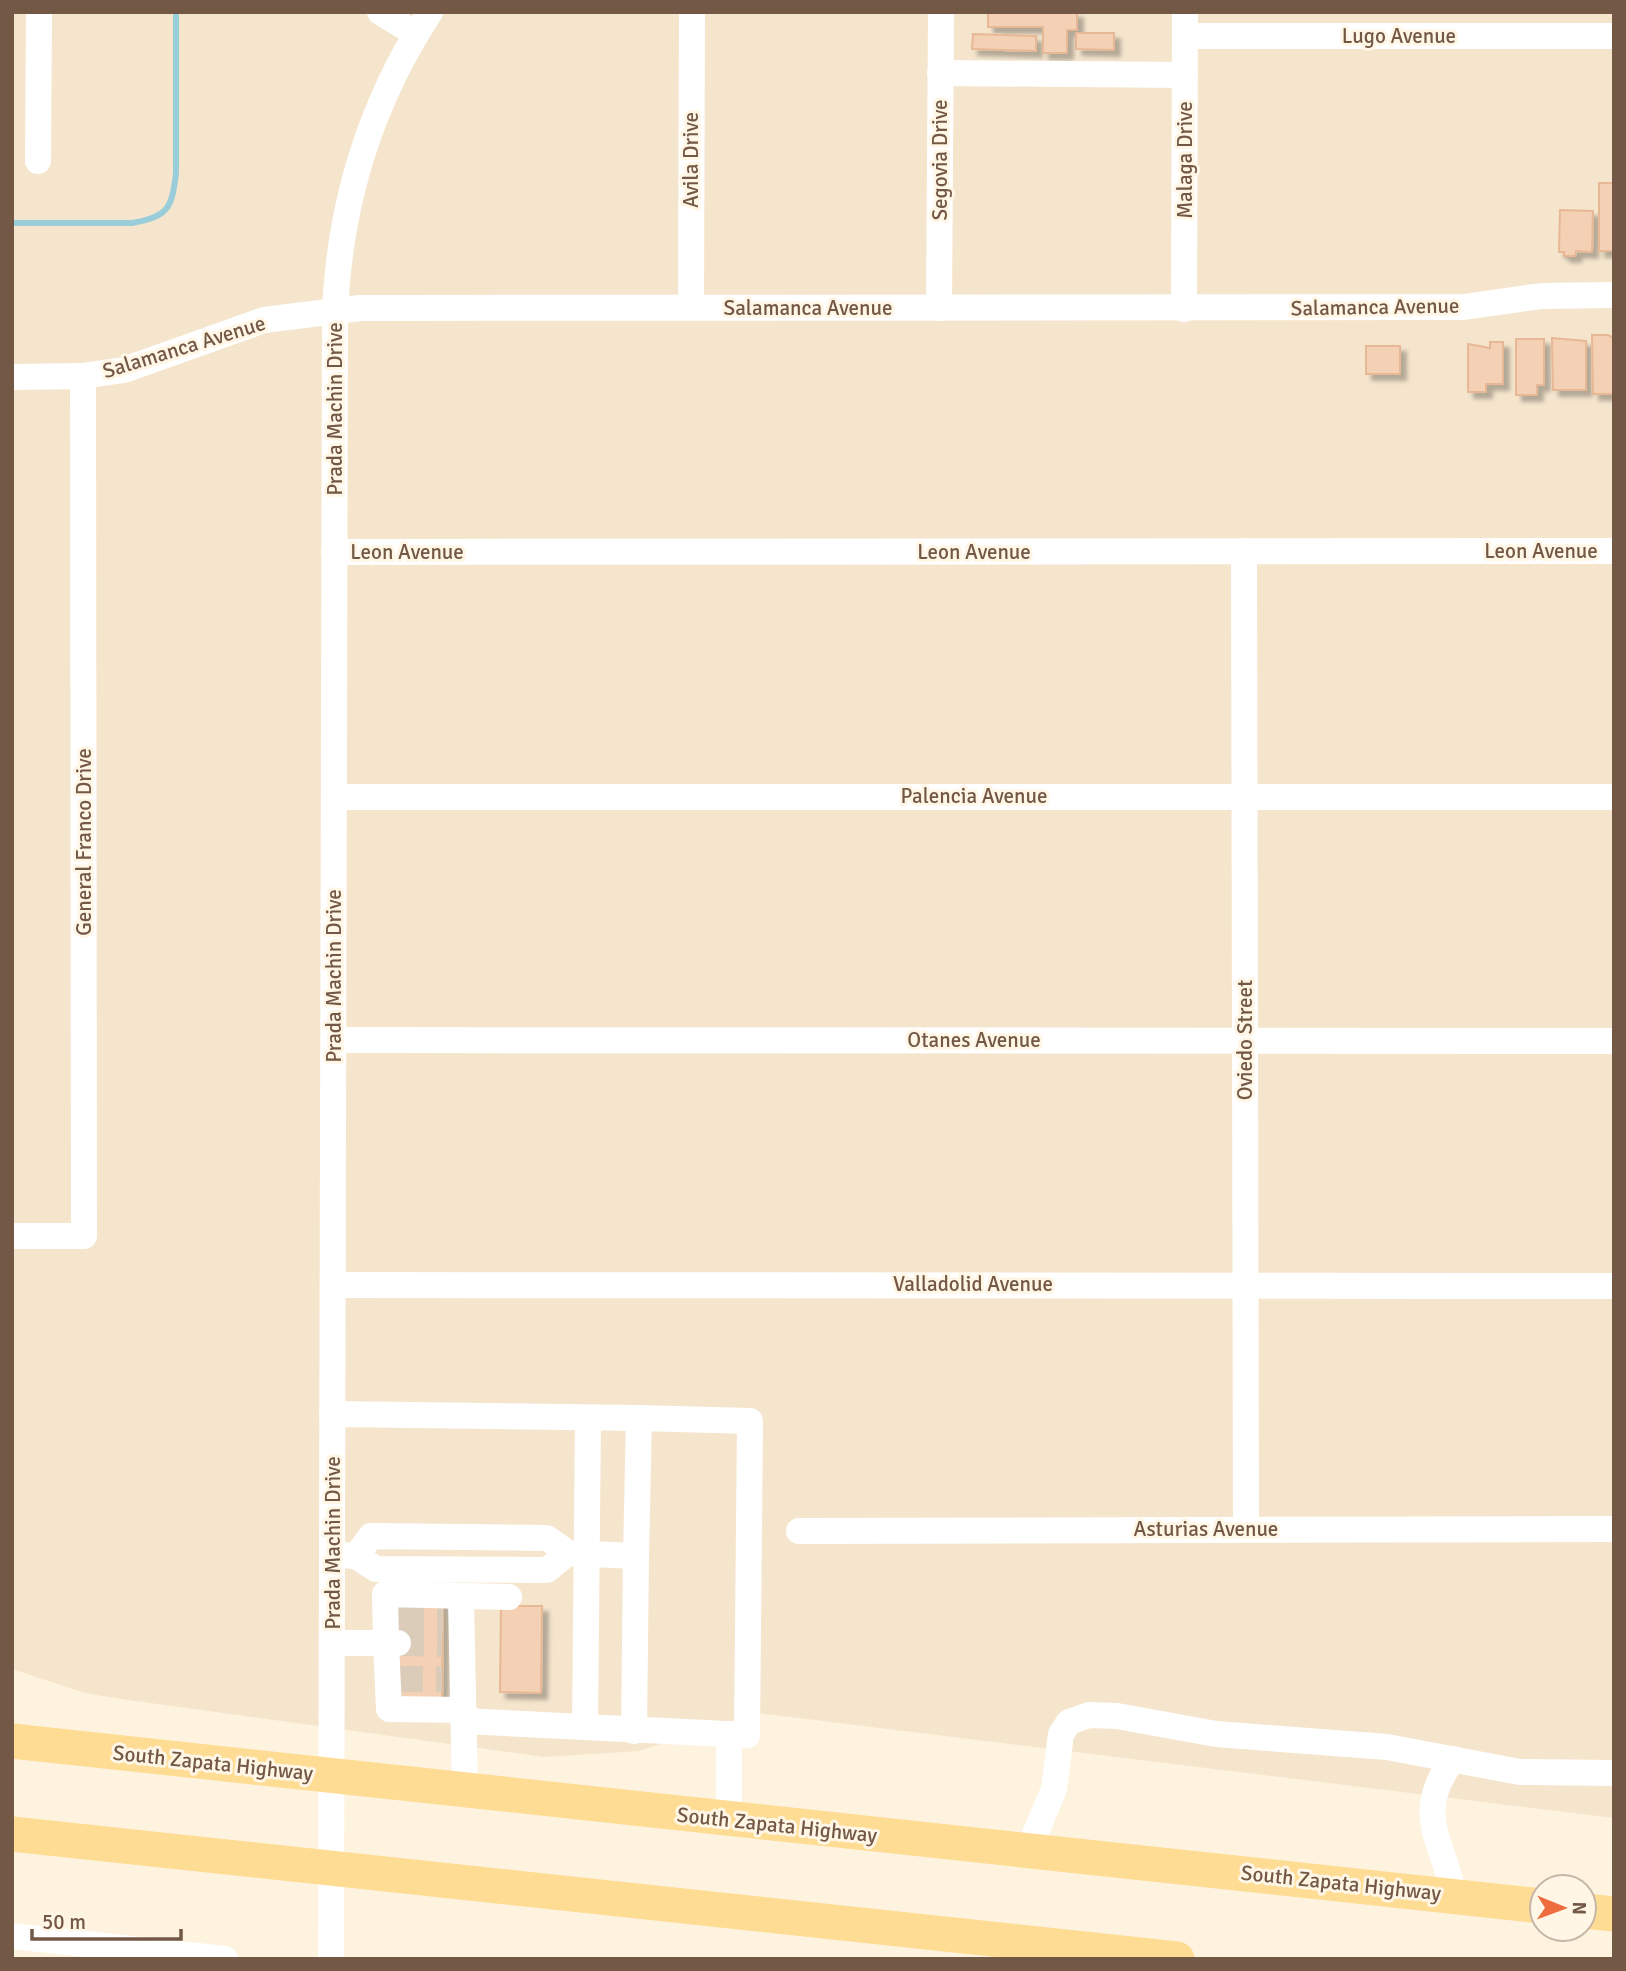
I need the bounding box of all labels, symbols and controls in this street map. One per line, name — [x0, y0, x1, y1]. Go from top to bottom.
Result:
street label: Lugo Avenue — [1342, 23, 1456, 49]
street label: Segovia Drive — [927, 99, 953, 221]
street label: Malaga Drive — [1172, 101, 1198, 219]
street label: Avila Drive — [678, 112, 704, 208]
street label: Salamanca Avenue — [1290, 293, 1460, 321]
street label: Salamanca Avenue — [724, 295, 892, 321]
street label: Salamanca Avenue — [99, 310, 269, 384]
street label: Prada Machin Drive — [322, 322, 348, 496]
street label: Leon Avenue — [1484, 538, 1598, 564]
street label: Leon Avenue — [350, 539, 464, 565]
street label: Leon Avenue — [917, 539, 1031, 565]
street label: General Franco Drive — [71, 748, 97, 936]
street label: Palencia Avenue — [901, 783, 1047, 809]
street label: Prada Machin Drive — [321, 889, 347, 1063]
street label: Oviedo Street — [1232, 980, 1258, 1100]
street label: Otanes Avenue — [907, 1027, 1041, 1053]
street label: Valladolid Avenue — [893, 1271, 1053, 1297]
street label: Prada Machin Drive — [320, 1456, 346, 1630]
street label: Asturias Avenue — [1134, 1516, 1278, 1542]
street label: South Zapata Highway — [112, 1740, 314, 1786]
street label: South Zapata Highway — [676, 1802, 878, 1848]
street label: South Zapata Highway — [1240, 1860, 1442, 1906]
north arrow — [1528, 1873, 1598, 1943]
scale bar — [32, 1898, 180, 1942]
text: N — [1567, 1901, 1591, 1915]
text: 50 m — [42, 1909, 86, 1935]

